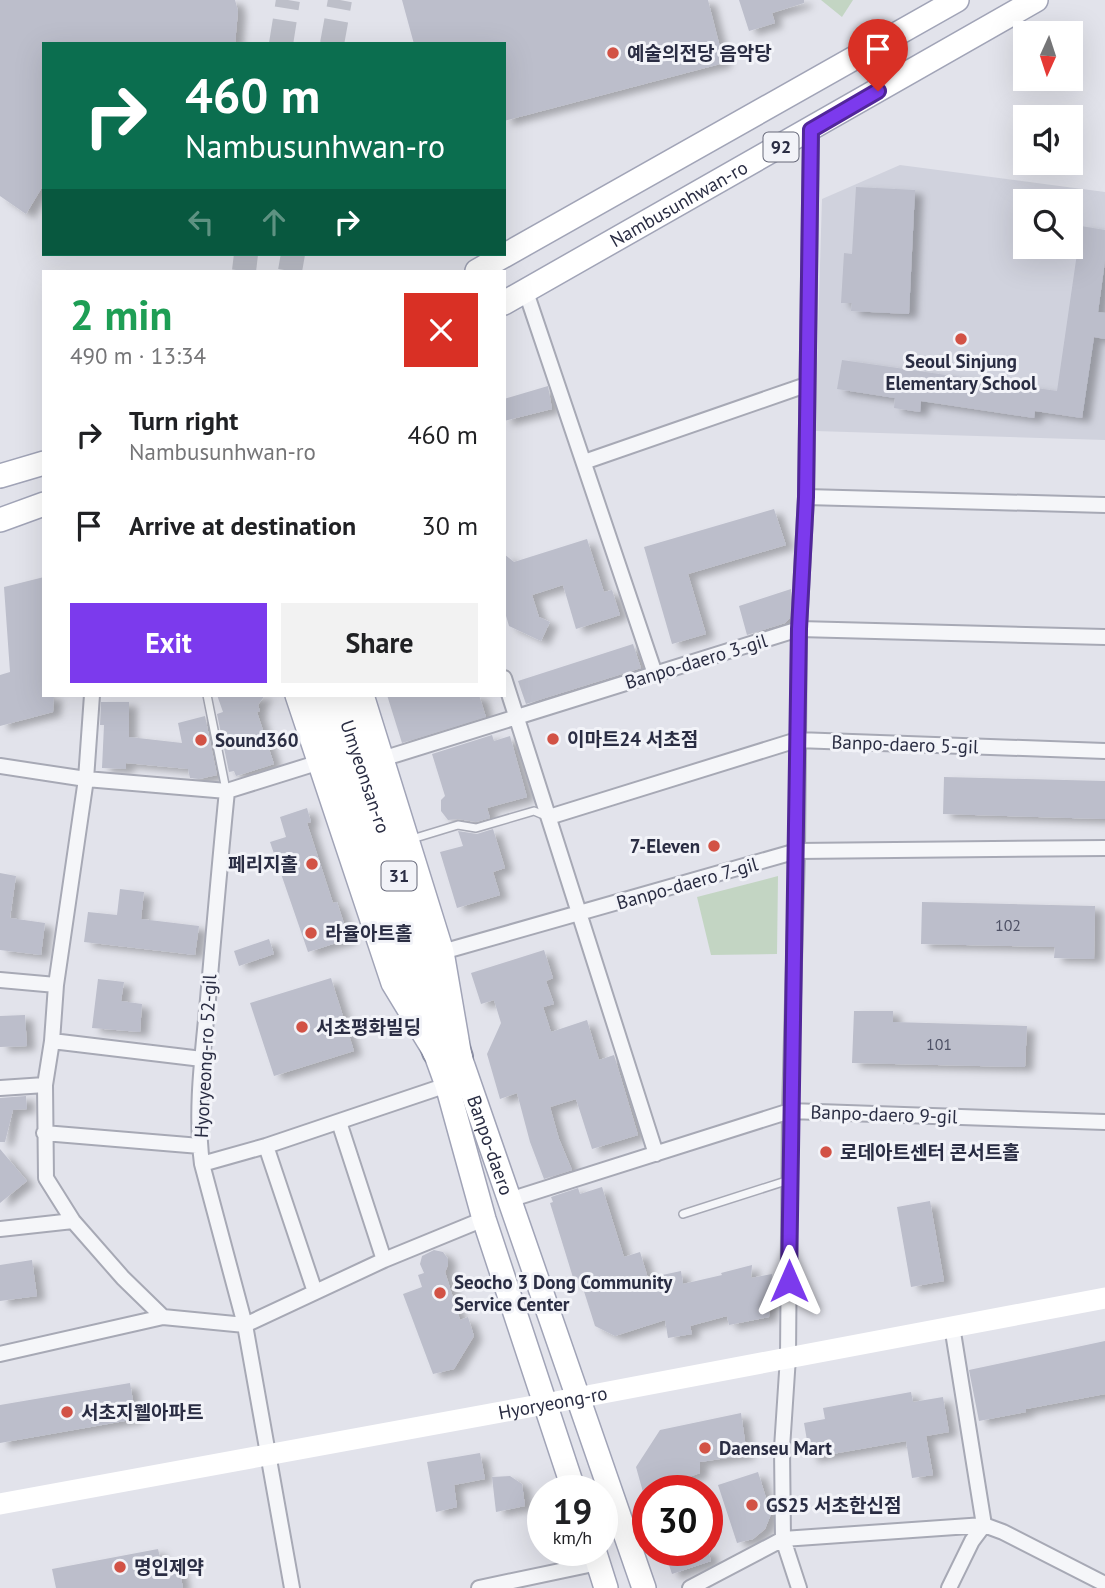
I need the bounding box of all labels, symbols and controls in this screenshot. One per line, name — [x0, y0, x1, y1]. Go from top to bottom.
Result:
pin — [848, 19, 908, 91]
north arrow — [1013, 21, 1083, 91]
map controls — [1013, 21, 1083, 259]
icon: arrive — [859, 30, 897, 68]
place label: 예술의전당 음악당 — [627, 41, 772, 65]
marker: 예술의전당 음악당 — [605, 45, 621, 61]
text: 460 m — [185, 63, 320, 127]
icon: right — [70, 70, 161, 161]
button: sound — [1013, 105, 1083, 175]
text: Nambusunhwan-ro — [185, 125, 445, 167]
road number: 92 — [764, 132, 798, 162]
street label: Nambusunhwan-ro — [606, 155, 752, 252]
button: search — [1013, 189, 1083, 259]
icon: left — [182, 203, 220, 241]
icon: ahead — [255, 203, 293, 241]
icon: right — [328, 203, 366, 241]
text: 2 min — [70, 287, 172, 342]
button: close — [404, 293, 478, 367]
marker: Seoul Sinjung Elementary School — [953, 331, 969, 347]
text: 490 m · 13:34 — [70, 341, 206, 370]
place label: Seoul Sinjung Elementary School — [885, 349, 1037, 395]
text: Turn right — [129, 404, 238, 437]
icon: right — [70, 416, 108, 454]
text: 460 m — [407, 418, 478, 451]
text: Nambusunhwan-ro — [129, 437, 316, 466]
icon: arrive — [70, 507, 108, 545]
text: Arrive at destination — [129, 509, 356, 542]
text: 30 m — [422, 509, 478, 542]
button: Exit — [70, 603, 267, 683]
button: Share — [281, 603, 478, 683]
street label: Banpo-daero 3-gil — [622, 628, 770, 694]
street label: Umyeonsan-ro — [335, 717, 396, 836]
place label: 이마트24 서초점 — [567, 727, 698, 751]
place label: Sound360 — [215, 728, 299, 752]
street label: Banpo-daero 5-gil — [831, 729, 979, 759]
marker: 이마트24 서초점 — [545, 731, 561, 747]
marker: Sound360 — [193, 732, 209, 748]
place label: 7-Eleven — [630, 834, 700, 858]
marker: 7-Eleven — [706, 838, 722, 854]
street label: Banpo-daero 7-gil — [613, 851, 761, 915]
place label: 페리지홀 — [228, 852, 298, 876]
marker: 페리지홀 — [304, 856, 320, 872]
road number: 31 — [382, 862, 416, 890]
house number: 102 — [995, 915, 1021, 935]
place label: 라율아트홀 — [325, 921, 412, 945]
marker: 라율아트홀 — [303, 925, 319, 941]
street label: Hyoryeong-ro 52-gil — [189, 973, 221, 1138]
place label: 서초평화빌딩 — [316, 1015, 421, 1039]
marker: 서초평화빌딩 — [294, 1019, 310, 1035]
house number: 101 — [926, 1034, 952, 1054]
street label: Banpo-daero — [462, 1092, 519, 1198]
street label: Banpo-daero 9-gil — [810, 1099, 958, 1129]
place label: 로데아트센터 콘서트홀 — [840, 1140, 1020, 1164]
marker: 로데아트센터 콘서트홀 — [818, 1144, 834, 1160]
position arrow — [752, 1244, 826, 1318]
place label: Seocho 3 Dong Community Service Center — [454, 1270, 673, 1316]
marker: Seocho 3 Dong Community Service Center — [432, 1285, 448, 1301]
street label: Hyoryeong-ro — [496, 1380, 609, 1424]
place label: 서초지웰아파트 — [81, 1400, 203, 1424]
marker: 서초지웰아파트 — [59, 1404, 75, 1420]
place label: Daenseu Mart — [719, 1436, 832, 1460]
marker: Daenseu Mart — [697, 1440, 713, 1456]
speed limit sign: 30 — [632, 1475, 723, 1566]
text: 19 — [553, 1488, 592, 1534]
place label: GS25 서초한신점 — [766, 1493, 901, 1517]
marker: GS25 서초한신점 — [744, 1497, 760, 1513]
text: km/h — [553, 1526, 592, 1549]
place label: 명인제약 — [134, 1555, 204, 1579]
marker: 명인제약 — [112, 1559, 128, 1575]

